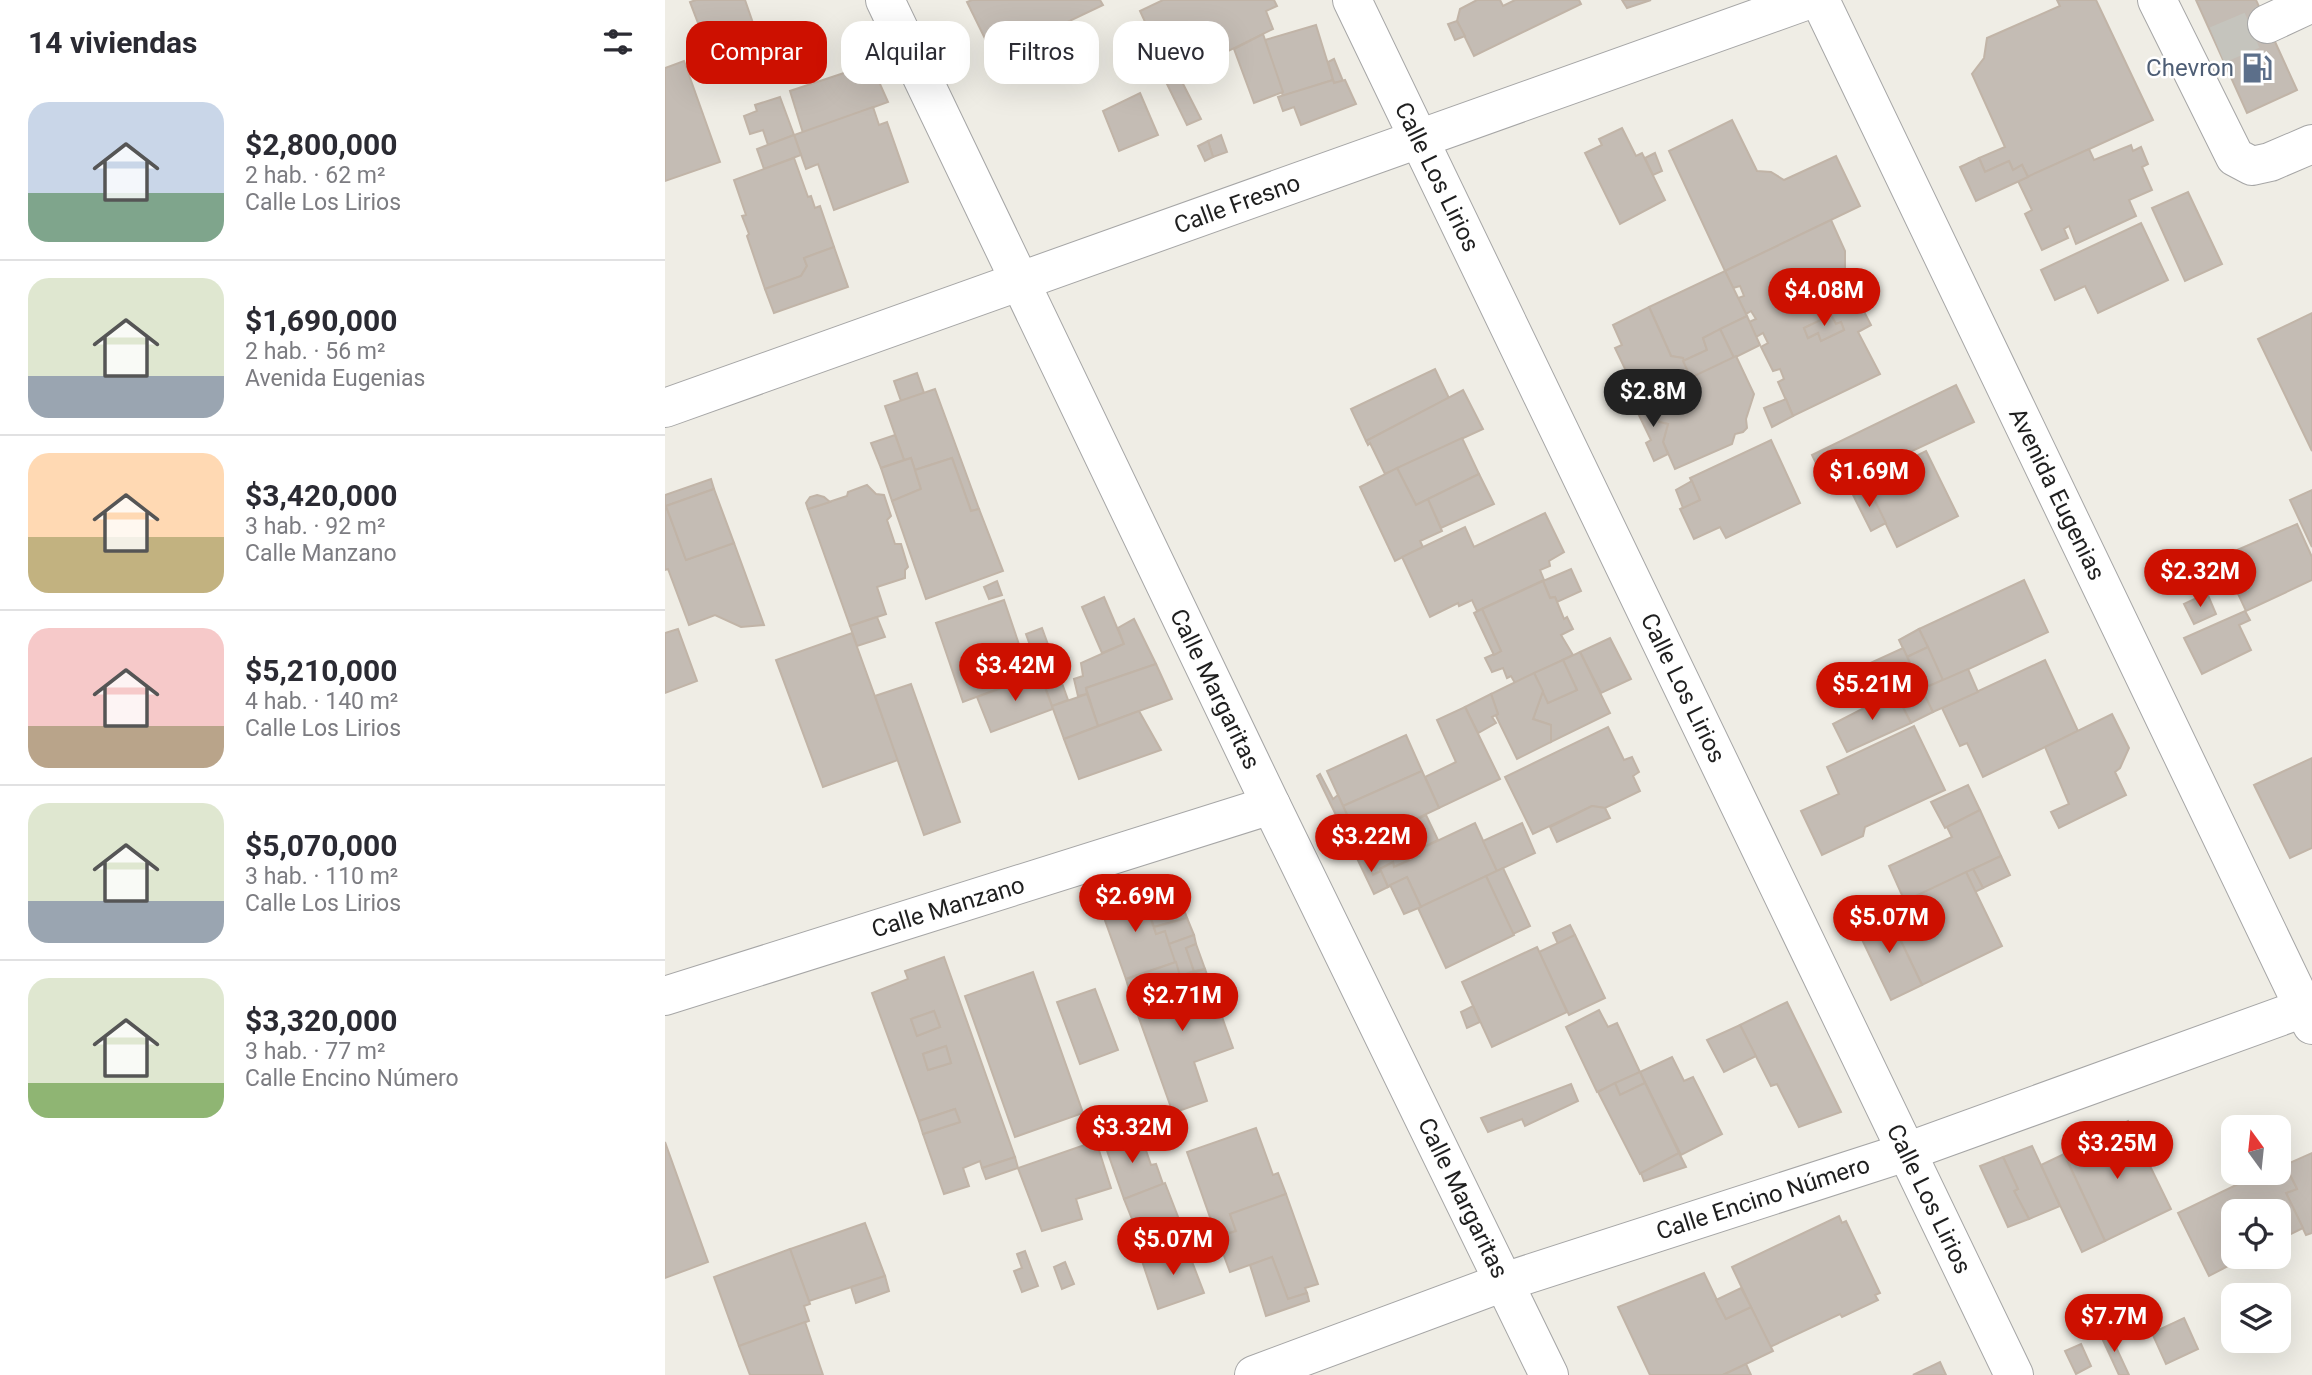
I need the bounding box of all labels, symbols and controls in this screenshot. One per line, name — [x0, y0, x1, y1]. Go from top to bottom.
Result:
chip: Comprar — [686, 21, 827, 84]
chip: Alquilar — [841, 21, 970, 84]
chip: Filtros — [984, 21, 1099, 84]
chip: Nuevo — [1113, 21, 1229, 84]
icon: filters — [599, 23, 637, 61]
text: 14 viviendas — [28, 25, 198, 60]
fuel station icon: Chevron — [2240, 51, 2274, 85]
place label: Chevron — [2146, 54, 2234, 82]
street label: Calle Los Lirios — [1389, 98, 1485, 256]
text: $2,800,000 — [245, 127, 397, 162]
icon: home — [84, 130, 168, 214]
text: 2 hab. · 62 m² — [245, 162, 385, 189]
street label: Calle Fresno — [1170, 168, 1304, 240]
text: Calle Los Lirios — [245, 189, 401, 216]
pin: $4.08M — [1767, 268, 1881, 328]
text: $4.08M — [1784, 277, 1864, 304]
text: $1,690,000 — [245, 303, 397, 338]
icon: home — [84, 306, 168, 390]
text: 2 hab. · 56 m² — [245, 338, 385, 365]
text: Avenida Eugenias — [245, 365, 425, 392]
pin: $2.8M — [1604, 370, 1702, 429]
text: $2.8M — [1620, 378, 1686, 405]
street label: Avenida Eugenias — [2003, 403, 2111, 585]
pin: $1.69M — [1812, 449, 1926, 509]
text: $1.69M — [1829, 458, 1909, 485]
text: $3,420,000 — [245, 478, 397, 513]
icon: home — [84, 481, 168, 565]
text: 3 hab. · 92 m² — [245, 513, 385, 540]
text: Calle Manzano — [245, 540, 397, 567]
pin: $2.32M — [2143, 550, 2257, 609]
text: $2.32M — [2160, 558, 2240, 585]
street label: Calle Margaritas — [1164, 604, 1266, 774]
street label: Calle Los Lirios — [1635, 609, 1731, 767]
pin: $3.42M — [958, 644, 1072, 703]
text: $3.42M — [975, 652, 1055, 679]
text: $5,210,000 — [245, 653, 397, 688]
icon: home — [84, 656, 168, 740]
pin: $5.21M — [1815, 662, 1929, 722]
text: $5.21M — [1832, 671, 1912, 698]
text: 4 hab. · 140 m² — [245, 688, 398, 715]
text: Calle Los Lirios — [245, 715, 401, 742]
pin: $3.22M — [1314, 814, 1428, 874]
text: $3.22M — [1331, 823, 1411, 850]
text: $5,070,000 — [245, 828, 397, 863]
icon: home — [84, 831, 168, 915]
text: 3 hab. · 110 m² — [245, 863, 398, 890]
street label: Calle Manzano — [868, 870, 1028, 944]
pin: $2.69M — [1078, 874, 1192, 934]
text: $2.69M — [1095, 883, 1175, 910]
text: Calle Los Lirios — [245, 890, 401, 917]
pin: $5.07M — [1832, 895, 1946, 955]
text: $5.07M — [1849, 904, 1929, 931]
pin: $2.71M — [1125, 974, 1239, 1033]
text: $2.71M — [1142, 982, 1222, 1009]
text: $3,320,000 — [245, 1003, 397, 1038]
icon: home — [84, 1006, 168, 1090]
text: 3 hab. · 77 m² — [245, 1038, 385, 1065]
text: Calle Encino Número — [245, 1065, 459, 1092]
pin: $3.32M — [1075, 1106, 1189, 1165]
street label: Calle Margaritas — [1412, 1113, 1514, 1283]
text: $3.32M — [1092, 1114, 1172, 1141]
north arrow — [2221, 1115, 2291, 1185]
map controls — [2221, 1115, 2291, 1353]
street label: Calle Los Lirios — [1881, 1120, 1977, 1278]
pin: $3.25M — [2060, 1122, 2174, 1181]
text: $3.25M — [2077, 1130, 2157, 1157]
street label: Calle Encino Número — [1653, 1150, 1873, 1246]
button: locate — [2221, 1199, 2291, 1269]
pin: $5.07M — [1116, 1218, 1230, 1277]
text: $5.07M — [1133, 1226, 1213, 1253]
button: layers — [2221, 1283, 2291, 1353]
pin: $7.7M — [2065, 1294, 2163, 1354]
text: $7.7M — [2081, 1303, 2147, 1330]

